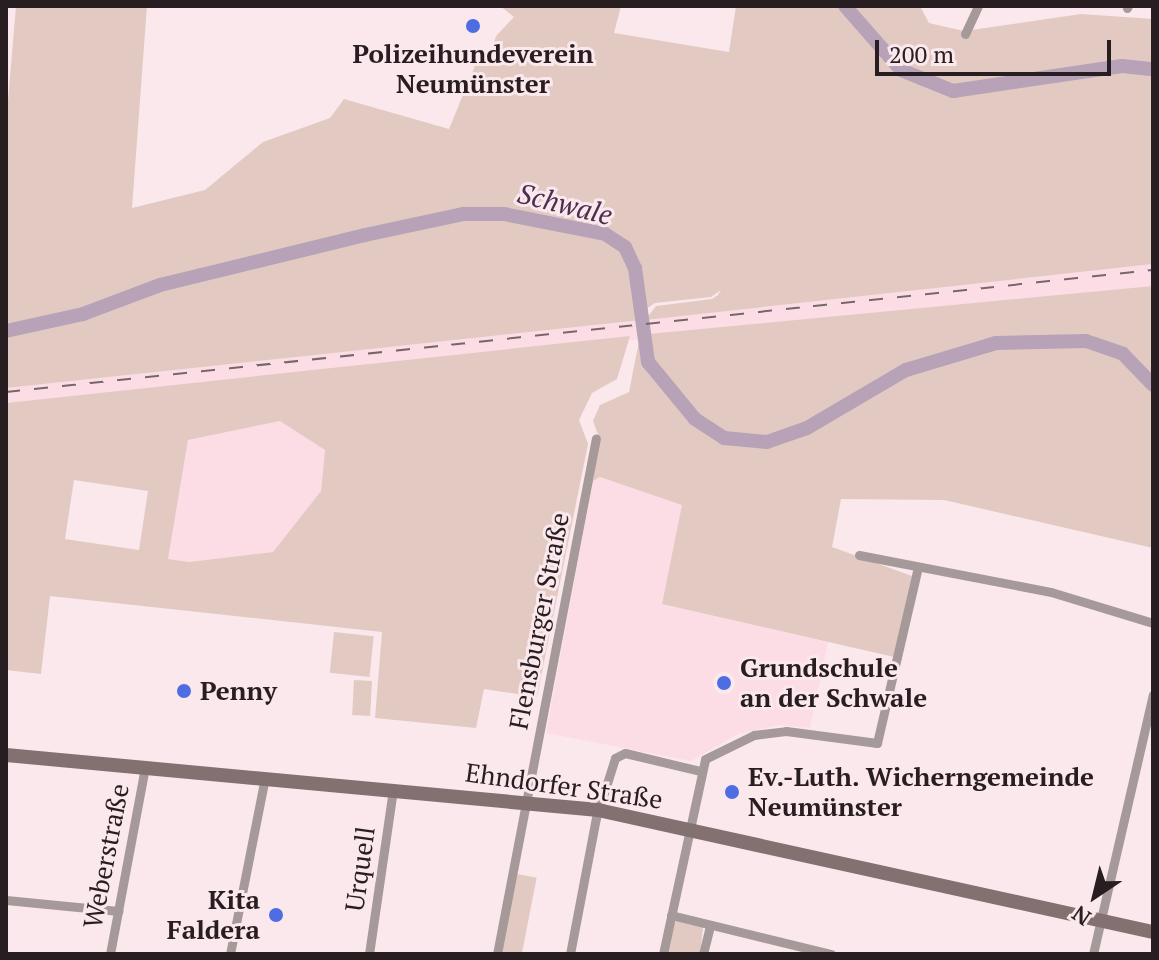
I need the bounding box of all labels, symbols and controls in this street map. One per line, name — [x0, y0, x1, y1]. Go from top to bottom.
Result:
marker: Polizeihundeverein Neumünster — [464, 17, 482, 35]
scale bar — [879, 24, 1115, 74]
place label: Polizeihundeverein Neumünster — [353, 38, 593, 100]
text: 200 m — [889, 38, 954, 70]
water label: Schwale — [514, 176, 616, 232]
street label: Flensburger Straße — [503, 510, 575, 732]
place label: Grundschule an der Schwale — [740, 652, 927, 714]
marker: Grundschule an der Schwale — [715, 674, 733, 692]
place label: Penny — [200, 675, 277, 707]
marker: Penny — [175, 682, 193, 700]
street label: Ehndorfer Straße — [463, 757, 665, 815]
place label: Ev.-Luth. Wicherngemeinde Neumünster — [748, 761, 1095, 822]
street label: Weberstraße — [77, 781, 135, 931]
marker: Ev.-Luth. Wicherngemeinde Neumünster — [723, 783, 741, 801]
street label: Urquell — [339, 825, 381, 913]
north arrow — [1055, 856, 1135, 936]
place label: Kita Faldera — [167, 884, 260, 946]
text: N — [1066, 899, 1096, 933]
marker: Kita Faldera — [267, 906, 285, 924]

